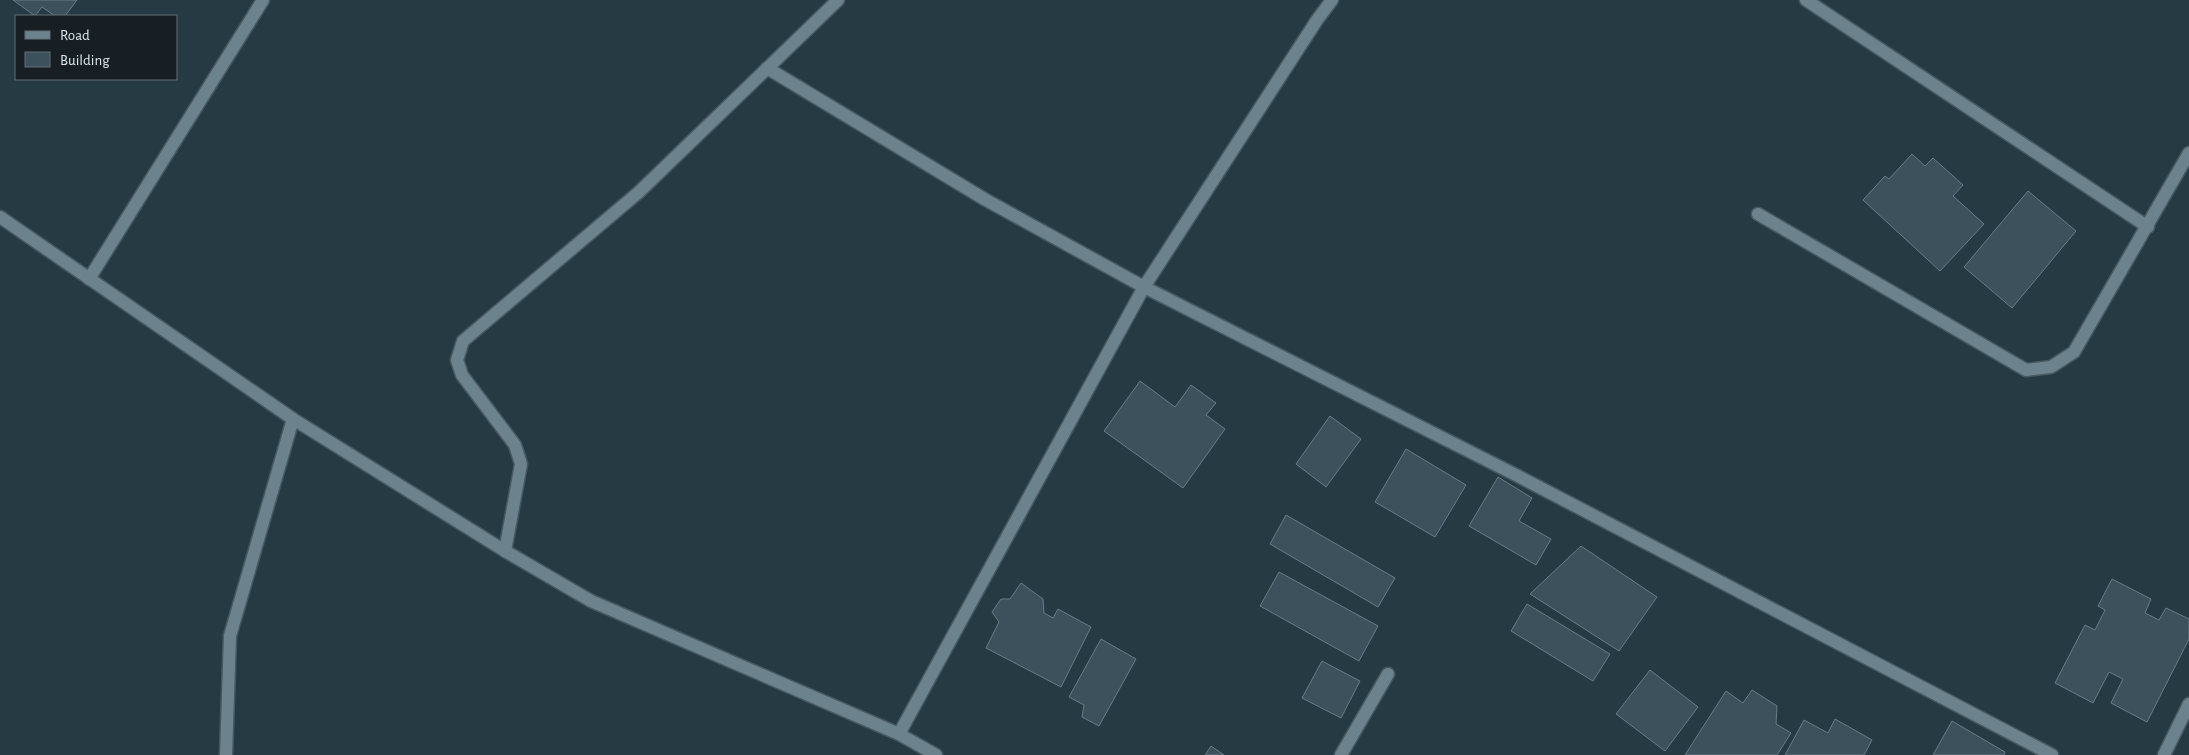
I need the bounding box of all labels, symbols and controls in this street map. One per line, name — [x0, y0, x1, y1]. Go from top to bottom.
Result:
legend — [15, 15, 178, 80]
text: Road — [60, 28, 90, 43]
text: Building — [60, 53, 110, 68]

